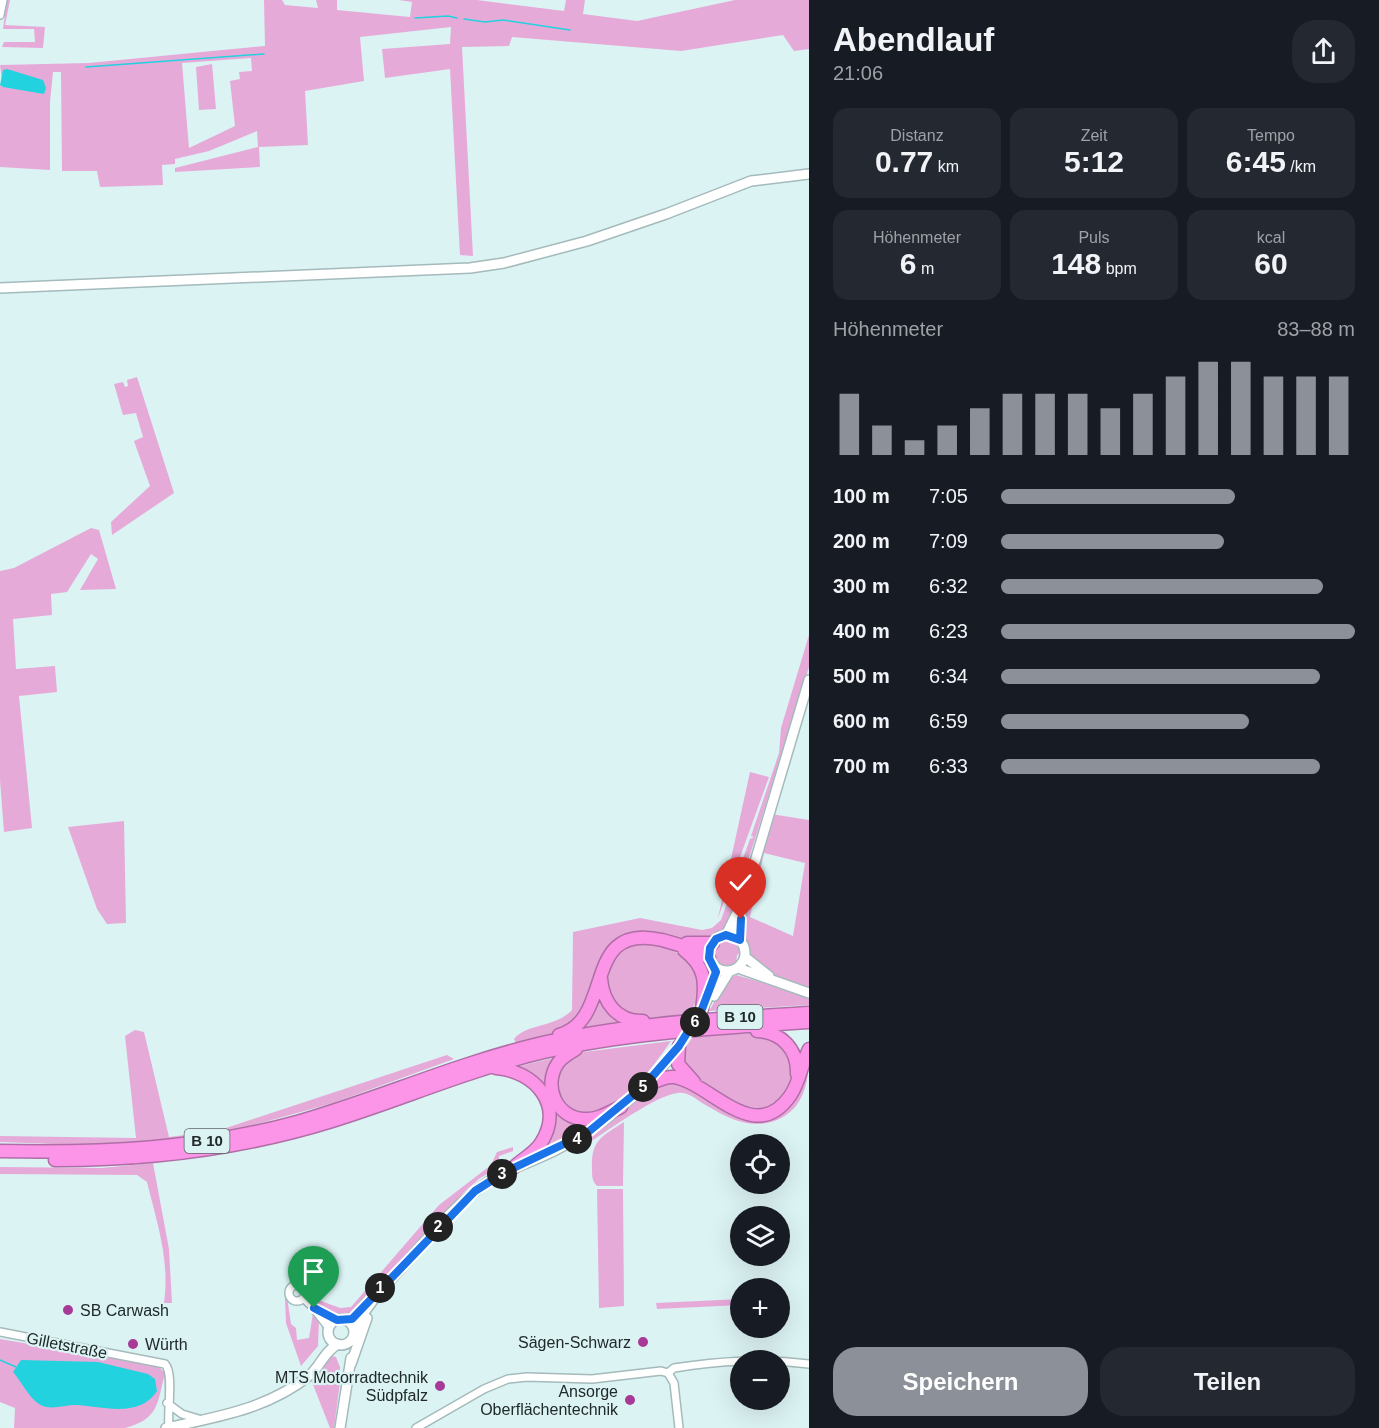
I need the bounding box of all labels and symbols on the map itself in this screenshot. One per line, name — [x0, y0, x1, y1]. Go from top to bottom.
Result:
pin — [715, 857, 766, 919]
road number: B 10 — [718, 1005, 762, 1029]
pin: 6 — [680, 1007, 710, 1037]
pin: 5 — [628, 1072, 658, 1102]
pin: 4 — [562, 1124, 592, 1154]
road number: B 10 — [184, 1129, 230, 1153]
pin: 3 — [487, 1159, 517, 1189]
pin: 2 — [423, 1212, 453, 1242]
pin — [288, 1246, 339, 1308]
pin: 1 — [365, 1273, 395, 1303]
place label: SB Carwash — [80, 1302, 169, 1319]
marker: SB Carwash — [61, 1303, 75, 1317]
street label: Gilletstraße — [25, 1329, 109, 1362]
place label: Sägen-Schwarz — [518, 1334, 631, 1351]
marker: Sägen-Schwarz — [636, 1335, 650, 1349]
place label: Würth — [145, 1336, 188, 1353]
marker: Würth — [126, 1337, 140, 1351]
place label: MTS Motorradtechnik Südpfalz — [275, 1369, 429, 1404]
marker: MTS Motorradtechnik Südpfalz — [433, 1379, 447, 1393]
place label: Ansorge Oberflächentechnik — [480, 1383, 619, 1418]
marker: Ansorge Oberflächentechnik — [623, 1393, 637, 1407]

